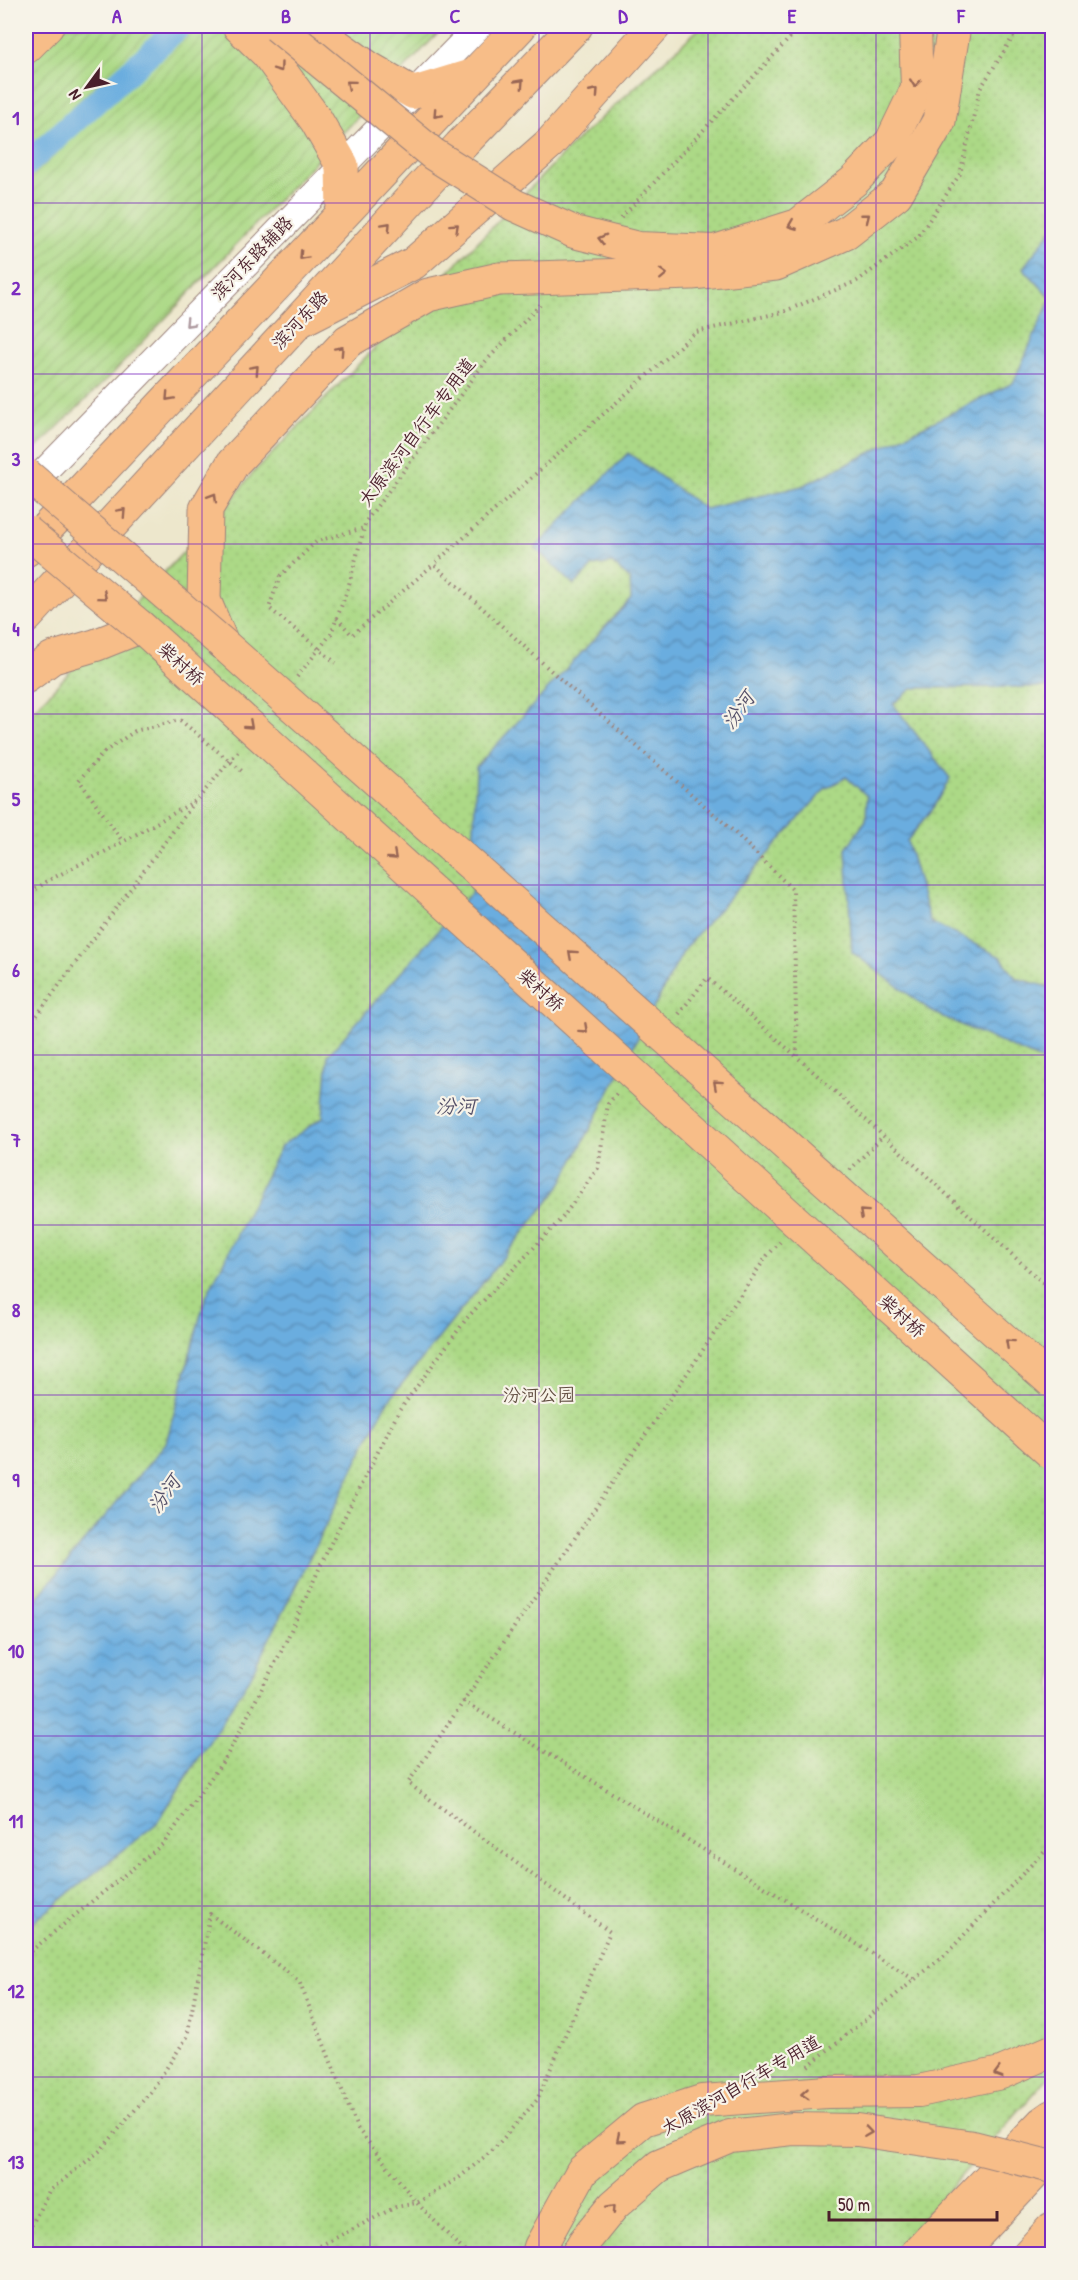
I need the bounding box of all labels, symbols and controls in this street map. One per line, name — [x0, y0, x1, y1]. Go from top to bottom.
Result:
text: A — [112, 2, 122, 29]
text: B — [281, 2, 291, 29]
text: C — [450, 2, 461, 29]
text: D — [618, 2, 628, 29]
text: E — [788, 2, 797, 29]
text: F — [956, 2, 966, 29]
north arrow — [57, 57, 117, 117]
one-way arrow — [271, 62, 282, 73]
one-way arrow — [909, 78, 922, 88]
one-way arrow — [513, 79, 524, 90]
one-way arrow — [345, 80, 356, 91]
text: N — [63, 85, 86, 105]
one-way arrow — [588, 88, 599, 99]
text: 1 — [12, 104, 20, 131]
one-way arrow — [433, 107, 444, 117]
street label: 滨河东路辅路 — [205, 210, 298, 305]
one-way arrow — [860, 213, 871, 224]
one-way arrow — [788, 218, 799, 230]
one-way arrow — [380, 222, 391, 232]
one-way arrow — [448, 223, 459, 234]
one-way arrow — [598, 234, 608, 247]
one-way arrow — [299, 249, 310, 259]
one-way arrow — [658, 268, 667, 281]
text: 2 — [11, 274, 21, 301]
street label: 滨河东路 — [266, 285, 333, 355]
one-way arrow — [185, 315, 196, 326]
one-way arrow — [333, 346, 344, 356]
street label: 太原滨河自行车专用道 — [352, 352, 481, 511]
one-way arrow — [247, 365, 258, 376]
one-way arrow — [165, 391, 176, 401]
text: 3 — [12, 445, 21, 472]
one-way arrow — [205, 493, 217, 503]
one-way arrow — [115, 508, 126, 519]
one-way arrow — [96, 588, 107, 599]
text: 4 — [12, 615, 20, 642]
street label: 柴村桥 — [153, 636, 210, 691]
water label: 汾河 — [715, 683, 762, 734]
one-way arrow — [242, 718, 252, 729]
text: 5 — [12, 785, 21, 812]
one-way arrow — [386, 849, 397, 860]
one-way arrow — [568, 950, 578, 961]
text: 6 — [12, 956, 20, 983]
street label: 柴村桥 — [513, 962, 570, 1017]
one-way arrow — [578, 1022, 588, 1033]
one-way arrow — [714, 1080, 724, 1091]
water label: 汾河 — [436, 1092, 479, 1119]
text: 7 — [10, 1126, 21, 1153]
one-way arrow — [859, 1209, 870, 1220]
street label: 柴村桥 — [874, 1288, 931, 1343]
text: 8 — [12, 1296, 21, 1323]
one-way arrow — [1005, 1339, 1016, 1350]
park label: 汾河公园 — [503, 1382, 575, 1407]
text: 9 — [12, 1466, 20, 1493]
water label: 汾河 — [141, 1467, 188, 1518]
text: 10 — [8, 1637, 24, 1664]
text: 11 — [9, 1807, 23, 1834]
text: 12 — [8, 1977, 25, 2004]
street label: 太原滨河自行车专用道 — [657, 2029, 825, 2140]
one-way arrow — [993, 2066, 1004, 2078]
one-way arrow — [801, 2087, 810, 2100]
one-way arrow — [864, 2125, 873, 2137]
one-way arrow — [616, 2132, 627, 2143]
text: 13 — [8, 2148, 24, 2175]
scale bar — [829, 2184, 997, 2222]
text: 50 m — [838, 2192, 870, 2217]
one-way arrow — [605, 2205, 616, 2215]

